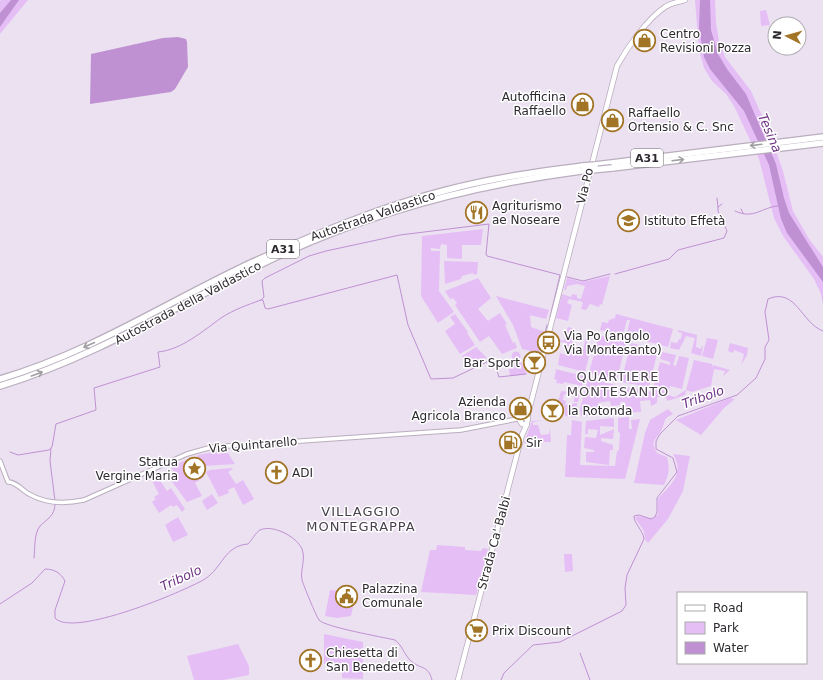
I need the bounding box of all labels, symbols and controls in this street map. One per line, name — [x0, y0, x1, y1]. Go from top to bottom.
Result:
north arrow — [767, 16, 807, 56]
place label: Centro Revisioni Pozza — [660, 27, 751, 55]
shop icon: Centro Revisioni Pozza — [632, 28, 658, 54]
text: N — [771, 30, 784, 40]
place label: Autofficina Raffaello — [502, 90, 566, 118]
shop icon: Autofficina Raffaello — [569, 91, 595, 117]
place label: Raffaello Ortensio & C. Snc — [628, 106, 734, 134]
shop icon: Raffaello Ortensio & C. Snc — [600, 107, 626, 133]
water label: Tesina — [755, 111, 785, 155]
one-way arrow — [750, 141, 763, 149]
road number: A31 — [631, 149, 663, 167]
one-way arrow — [671, 156, 684, 164]
street label: Via Po — [574, 167, 596, 205]
street label: Autostrada Valdastico — [309, 188, 437, 244]
place label: Agriturismo ae Noseare — [492, 199, 562, 227]
restaurant icon: Agriturismo ae Noseare — [463, 200, 489, 226]
school or university icon: Istituto Effetà — [616, 208, 642, 234]
place label: Istituto Effetà — [644, 214, 725, 228]
road number: A31 — [267, 240, 299, 258]
street label: Autostrada della Valdastico — [112, 258, 264, 348]
place label: Via Po (angolo Via Montesanto) — [564, 329, 662, 357]
bus stop icon: Via Po (angolo Via Montesanto) — [535, 330, 561, 356]
one-way arrow — [83, 342, 95, 349]
bar icon: Bar Sport — [522, 350, 548, 376]
place label: Bar Sport — [463, 356, 520, 370]
district label: QUARTIERE MONTESANTO — [567, 369, 669, 399]
one-way arrow — [30, 370, 43, 377]
water label: Tribolo — [680, 382, 726, 412]
place label: Azienda Agricola Branco — [411, 395, 506, 423]
shop icon: Azienda Agricola Branco — [508, 396, 534, 422]
bar icon: la Rotonda — [539, 398, 565, 424]
place label: la Rotonda — [568, 404, 632, 418]
fuel station icon: Sir — [498, 430, 524, 456]
street label: Via Quintarello — [208, 434, 298, 456]
place label: Sir — [526, 436, 542, 450]
place label: Statua Vergine Maria — [96, 455, 178, 483]
place icon: Statua Vergine Maria — [181, 456, 207, 482]
church icon: ADI — [264, 460, 290, 486]
place label: ADI — [292, 466, 313, 480]
street label: Strada Ca' Balbi — [475, 495, 513, 591]
district label: VILLAGGIO MONTEGRAPPA — [306, 504, 416, 534]
water label: Tribolo — [158, 562, 204, 594]
place label: Palazzina Comunale — [362, 582, 423, 610]
public building icon: Palazzina Comunale — [333, 583, 359, 609]
legend — [677, 592, 807, 664]
text: Road — [713, 601, 743, 615]
supermarket icon: Prix Discount — [464, 618, 490, 644]
text: Park — [713, 621, 739, 635]
place label: Prix Discount — [492, 624, 571, 638]
text: Water — [713, 641, 749, 655]
place label: Chiesetta di San Benedetto — [326, 646, 415, 674]
church icon: Chiesetta di San Benedetto — [297, 647, 323, 673]

